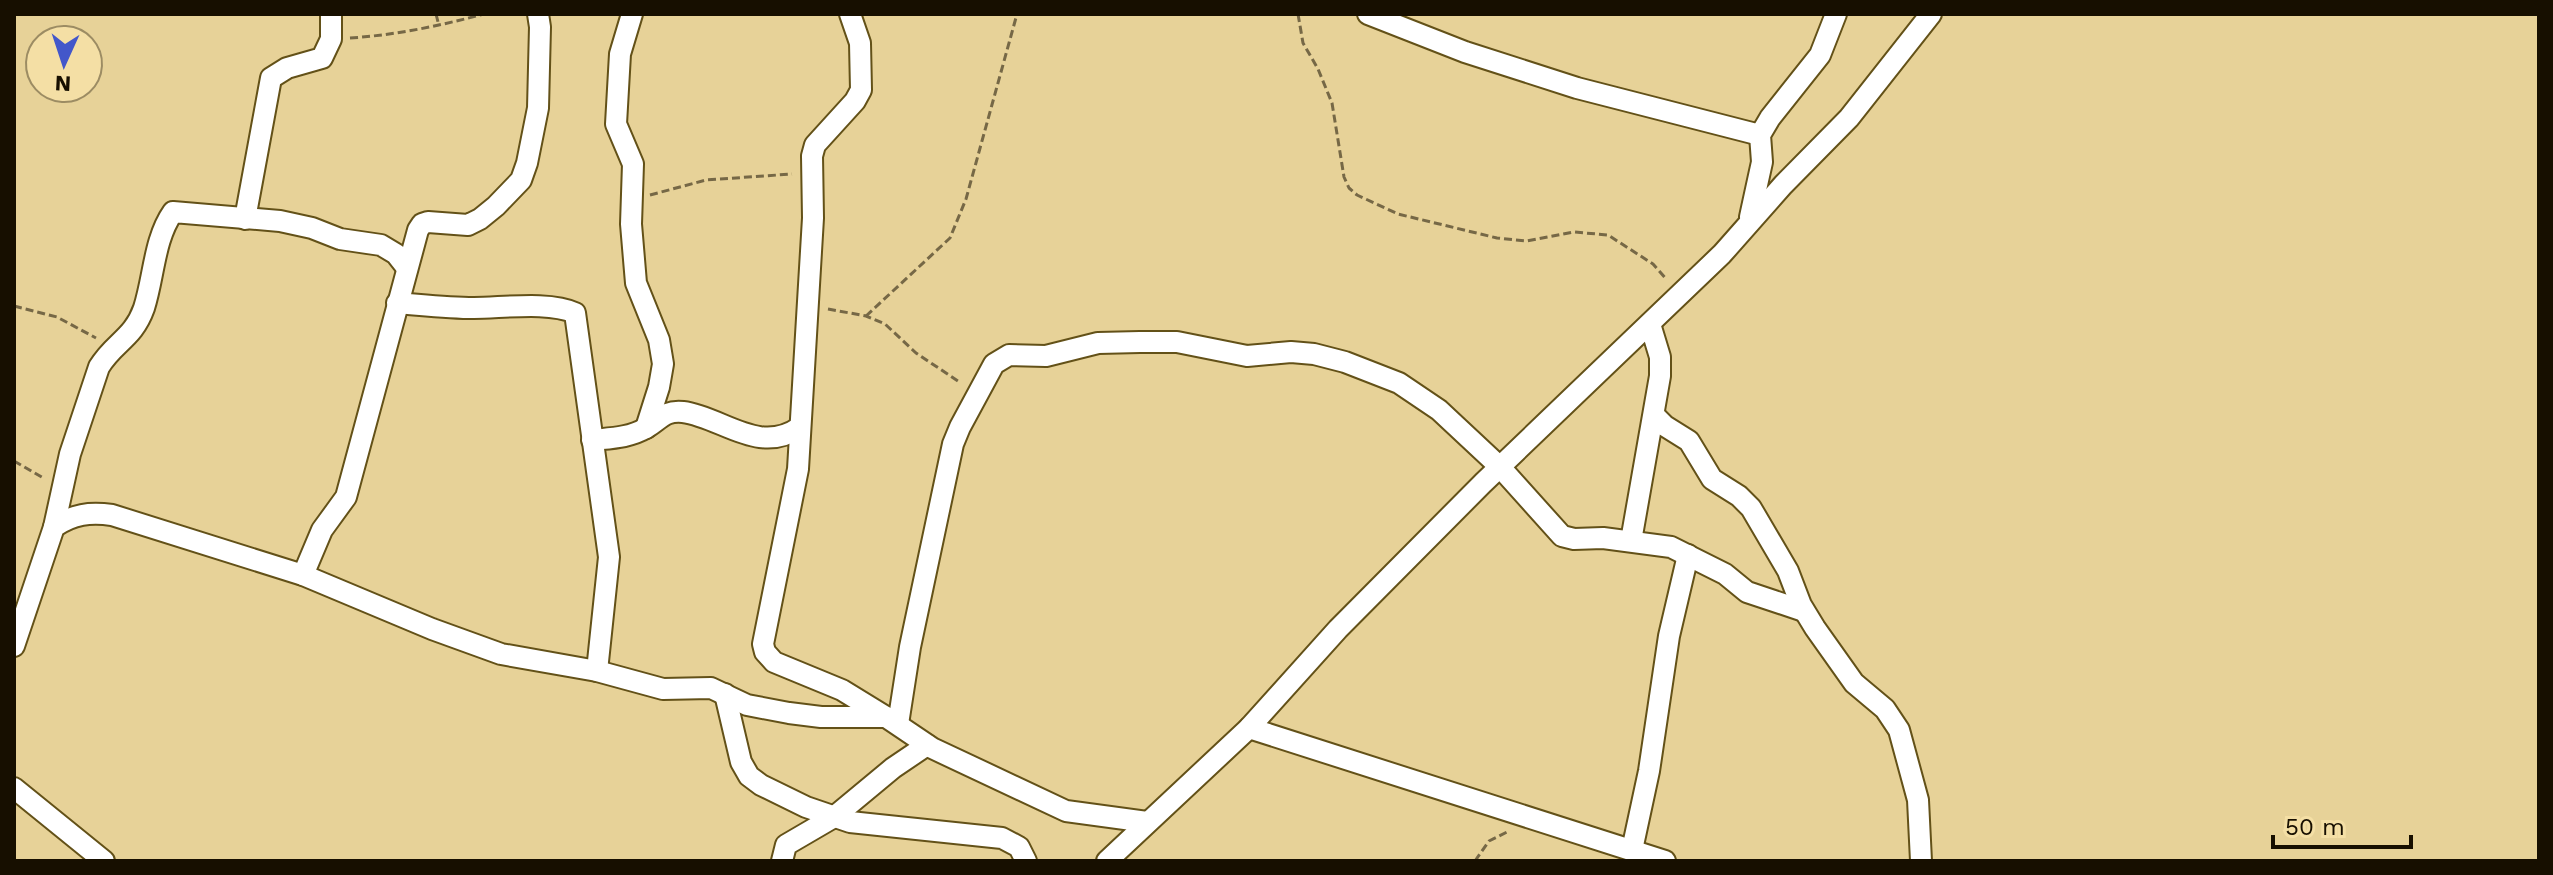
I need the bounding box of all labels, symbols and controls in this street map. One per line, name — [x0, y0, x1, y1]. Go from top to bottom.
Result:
north arrow — [24, 24, 104, 104]
text: N — [54, 71, 72, 96]
scale bar — [2273, 799, 2411, 849]
text: 50 m — [2285, 813, 2345, 841]

